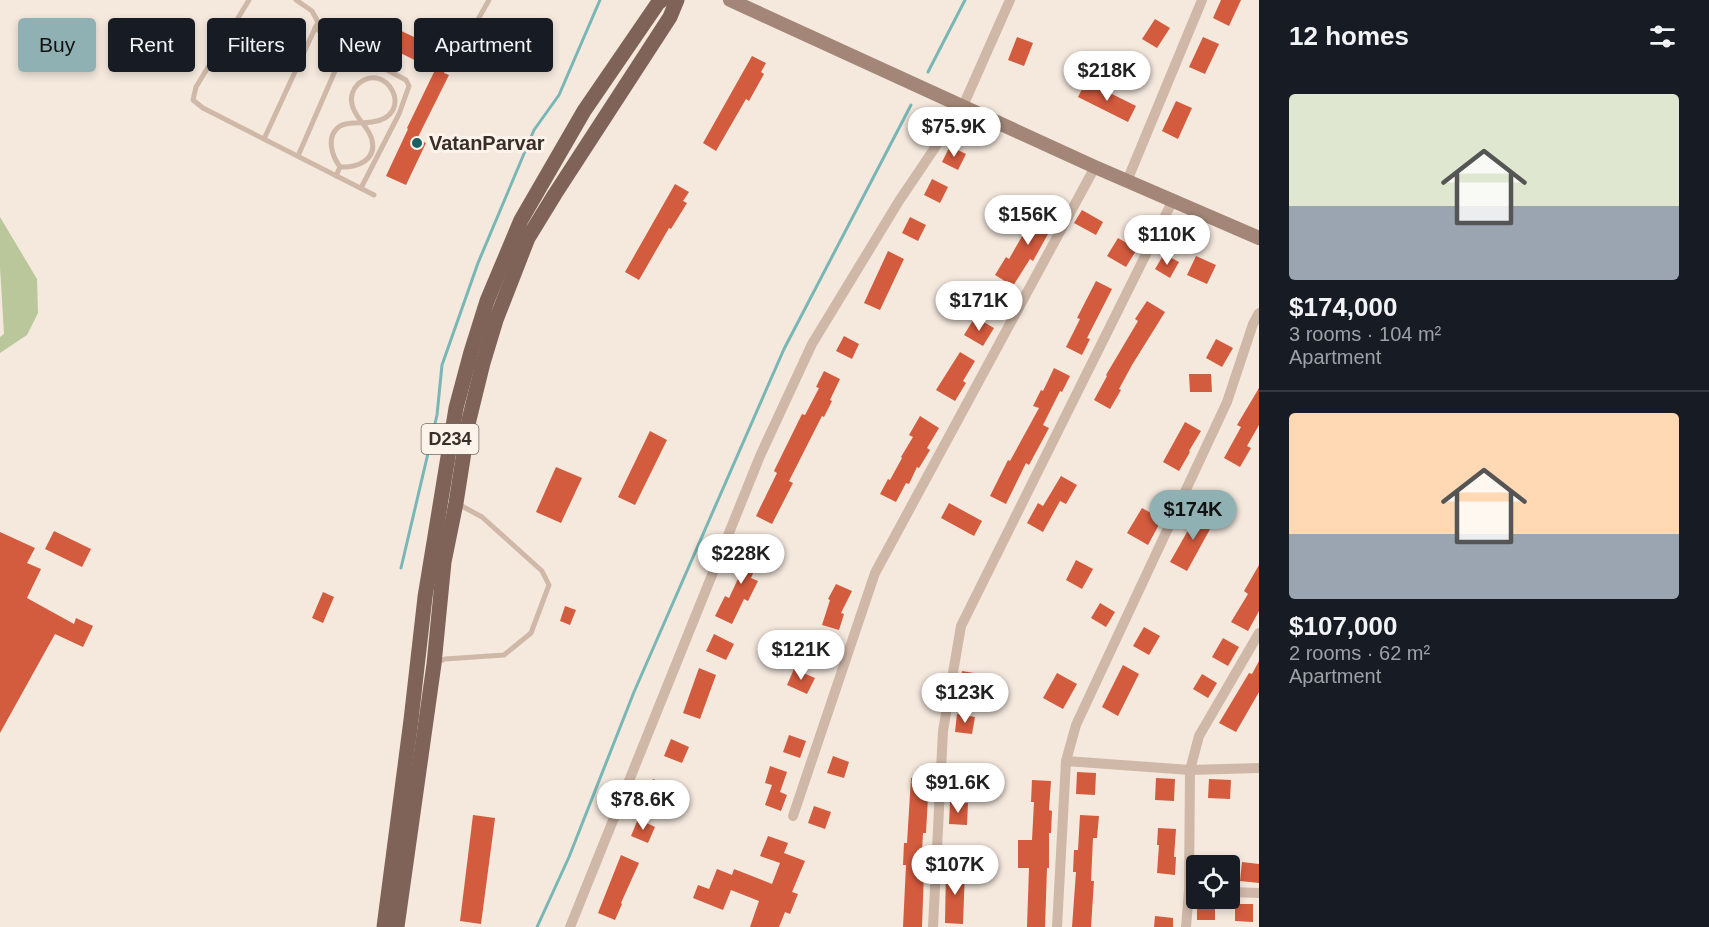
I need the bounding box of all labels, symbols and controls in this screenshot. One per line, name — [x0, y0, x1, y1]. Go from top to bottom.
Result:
chip: Buy — [18, 18, 96, 72]
chip: Rent — [108, 18, 195, 72]
chip: Filters — [207, 18, 306, 72]
chip: New — [318, 18, 402, 72]
chip: Apartment — [414, 18, 553, 72]
icon: filters — [1646, 20, 1679, 53]
text: 12 homes — [1289, 21, 1409, 51]
pin: $218K — [1065, 51, 1149, 102]
text: $218K — [1078, 59, 1136, 81]
pin: $75.9K — [905, 107, 1003, 158]
text: $75.9K — [922, 115, 986, 137]
place label: VatanParvar — [429, 132, 545, 154]
icon: home — [1430, 133, 1538, 241]
marker: VatanParvar — [410, 136, 424, 150]
pin: $156K — [986, 195, 1070, 246]
text: $156K — [999, 203, 1057, 225]
pin: $110K — [1125, 215, 1209, 266]
text: $110K — [1138, 223, 1196, 245]
pin: $171K — [937, 281, 1021, 332]
text: $171K — [950, 289, 1008, 311]
text: $174,000 — [1289, 292, 1397, 322]
text: 3 rooms · 104 m² — [1289, 323, 1441, 345]
text: Apartment — [1289, 346, 1381, 368]
road number: D234 — [422, 424, 478, 454]
icon: home — [1430, 452, 1538, 560]
pin: $174K — [1151, 490, 1235, 541]
text: $174K — [1164, 498, 1222, 520]
pin: $228K — [699, 534, 783, 585]
text: $228K — [712, 542, 770, 564]
text: $107,000 — [1289, 611, 1397, 641]
pin: $121K — [759, 630, 843, 681]
text: $121K — [772, 638, 830, 660]
text: 2 rooms · 62 m² — [1289, 642, 1430, 664]
text: Apartment — [1289, 665, 1381, 687]
pin: $123K — [923, 673, 1007, 724]
text: $123K — [936, 681, 994, 703]
pin: $91.6K — [909, 763, 1007, 814]
text: $91.6K — [926, 771, 990, 793]
pin: $78.6K — [594, 780, 692, 831]
text: $78.6K — [611, 788, 675, 810]
pin: $107K — [913, 845, 997, 896]
text: $107K — [926, 853, 984, 875]
map controls — [1186, 855, 1240, 909]
button: locate — [1186, 855, 1240, 909]

